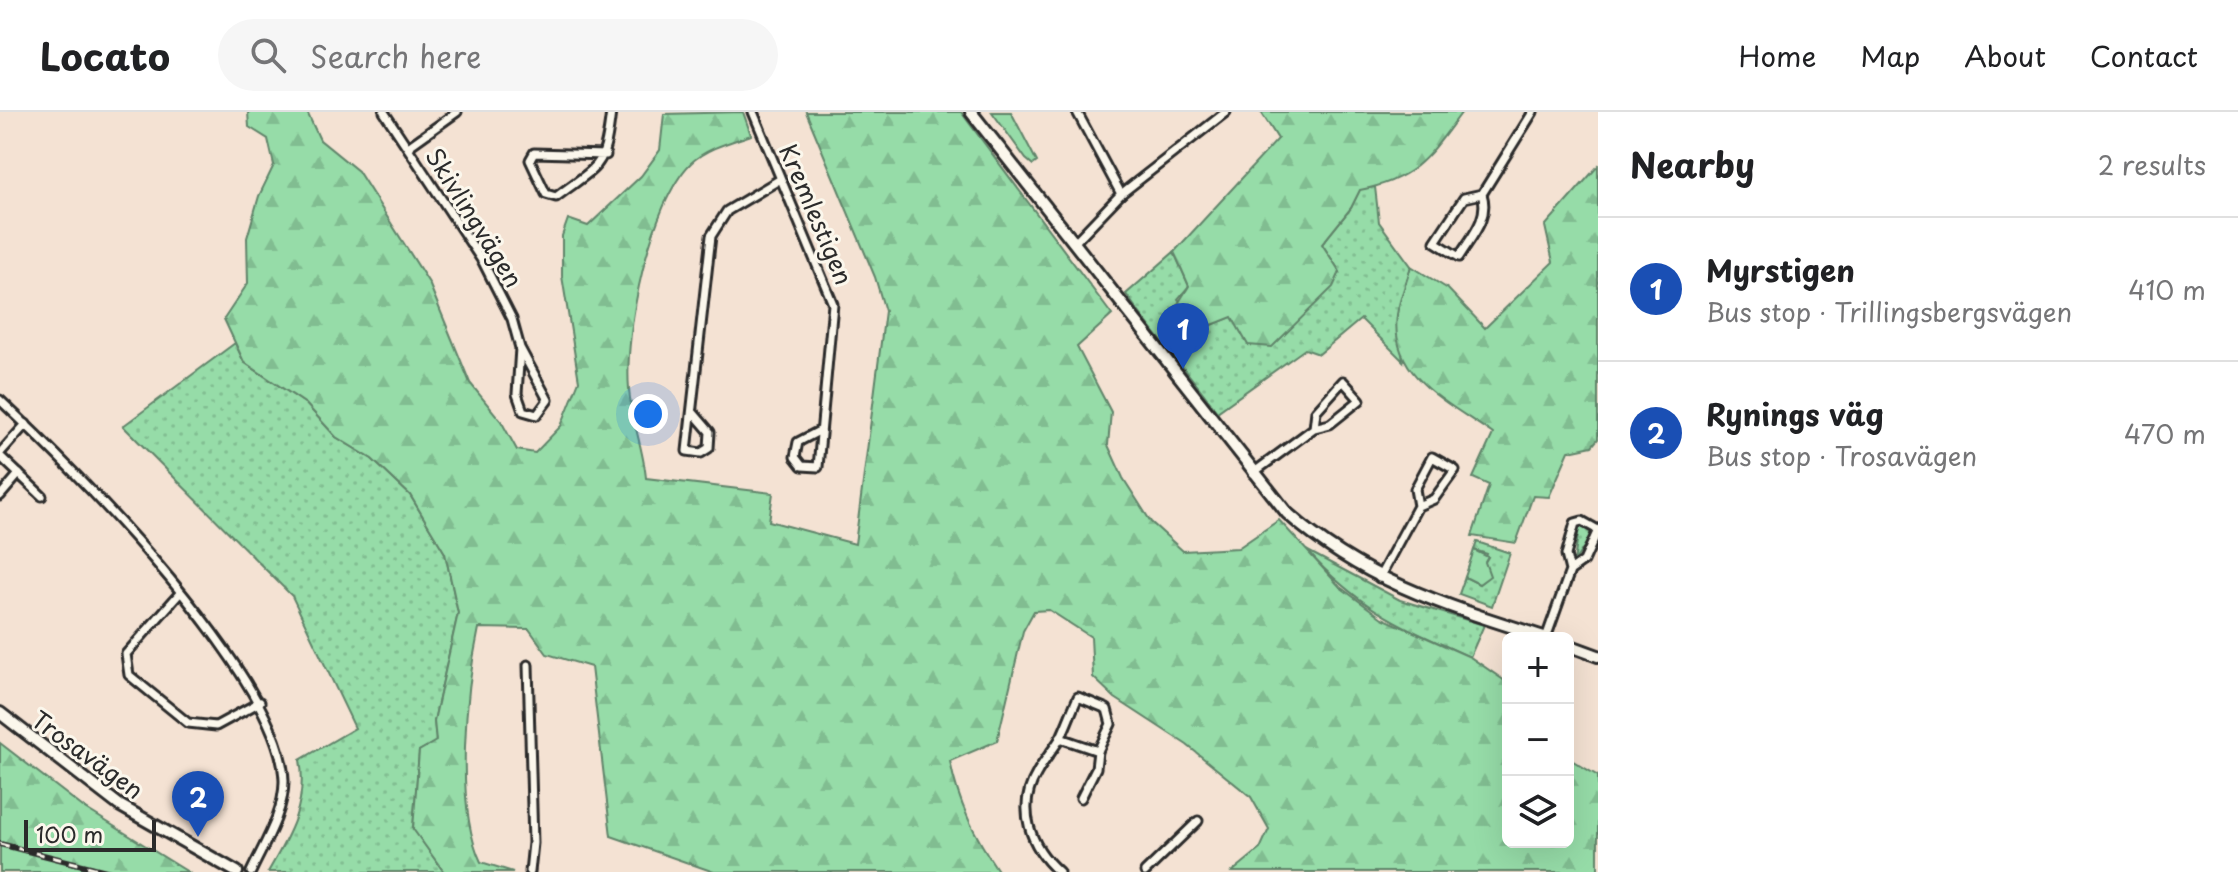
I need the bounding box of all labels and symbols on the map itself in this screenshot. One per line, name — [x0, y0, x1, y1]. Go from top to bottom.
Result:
street label: Kremlestigen — [771, 138, 863, 290]
street label: Skivlingvägen — [418, 140, 532, 294]
pin: 1 — [1157, 303, 1209, 369]
your location — [628, 394, 668, 434]
street label: Trosavägen — [25, 701, 151, 807]
pin: 2 — [172, 771, 224, 837]
scale bar — [24, 816, 156, 852]

